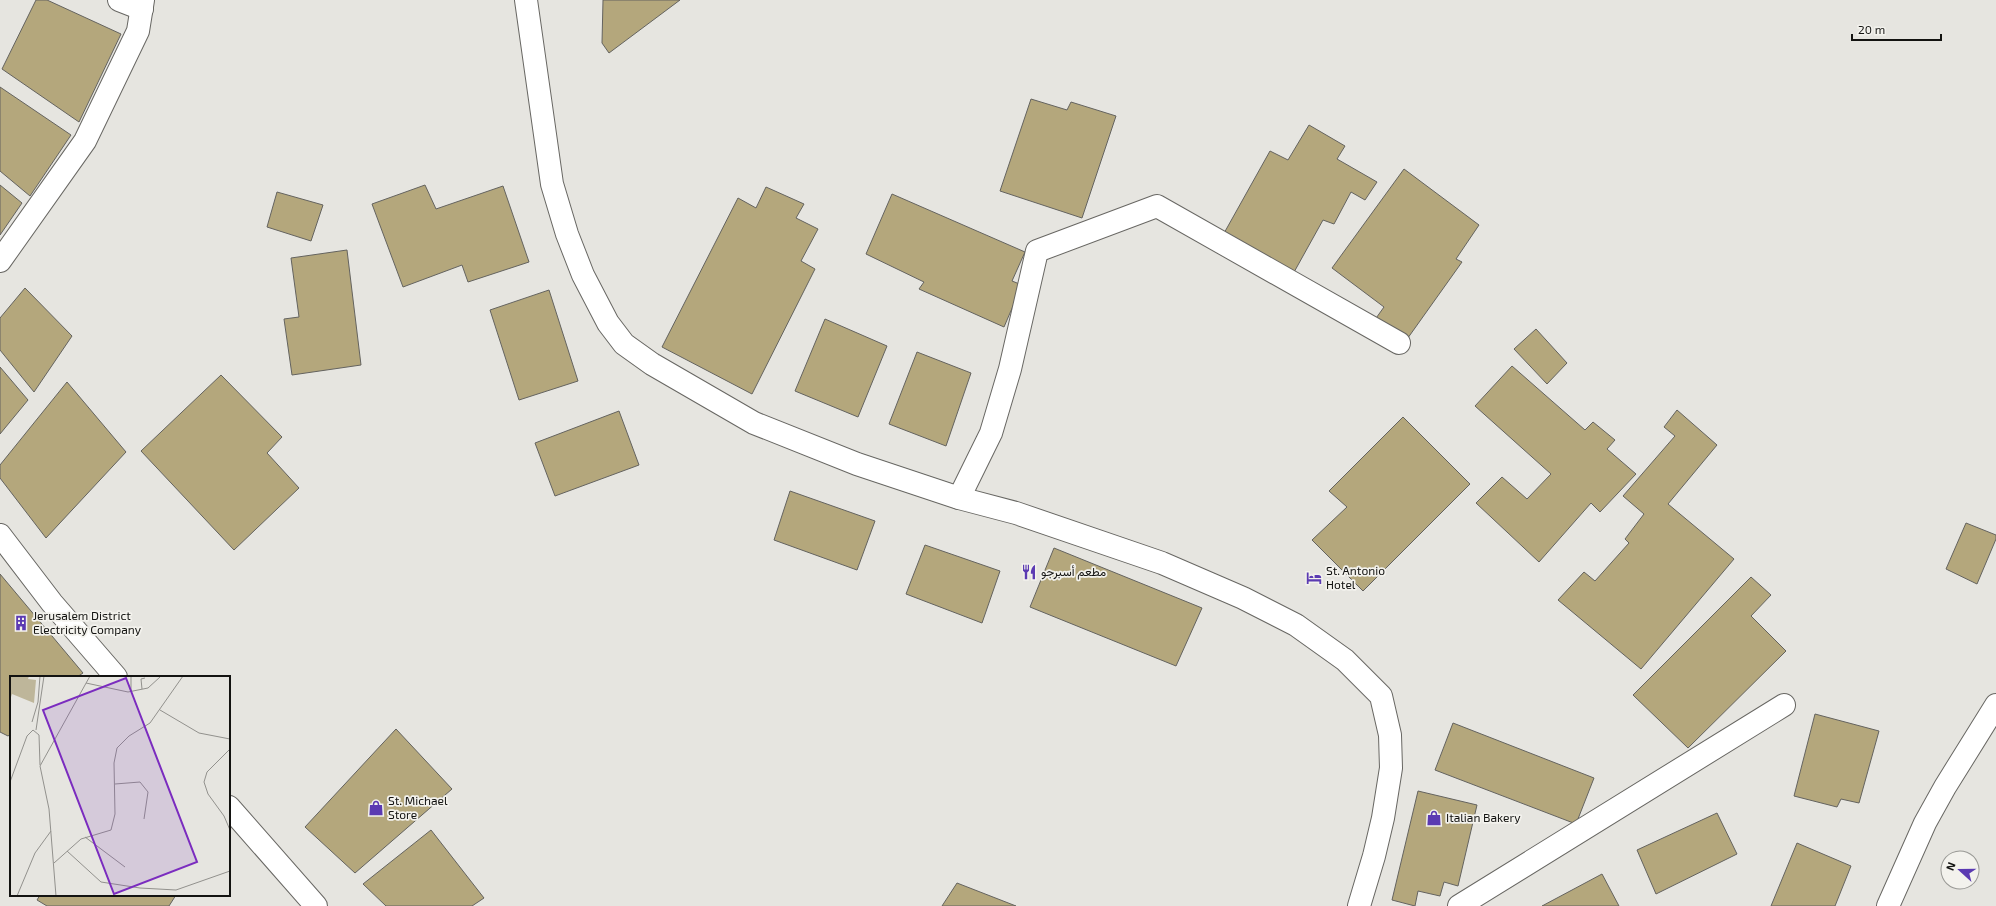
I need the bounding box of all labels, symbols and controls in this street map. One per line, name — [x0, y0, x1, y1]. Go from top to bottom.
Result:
scale bar — [1852, 16, 1941, 42]
text: 20 m — [1858, 22, 1885, 36]
restaurant icon: مطعم أسبرجو — [1020, 563, 1038, 581]
place label: St. Antonio Hotel — [1326, 563, 1385, 591]
place label: مطعم أسبرجو — [1041, 564, 1106, 580]
hotel icon: St. Antonio Hotel — [1305, 569, 1323, 587]
place label: Jerusalem District Electricity Company — [33, 608, 142, 636]
building icon: Jerusalem District Electricity Company — [12, 614, 30, 632]
inset map — [10, 676, 230, 896]
place label: St. Michael Store — [388, 793, 448, 821]
shop icon: St. Michael Store — [367, 799, 385, 817]
shop icon: Italian Bakery — [1425, 809, 1443, 827]
place label: Italian Bakery — [1446, 810, 1521, 824]
north arrow — [1940, 850, 1980, 890]
text: N — [1943, 860, 1958, 872]

